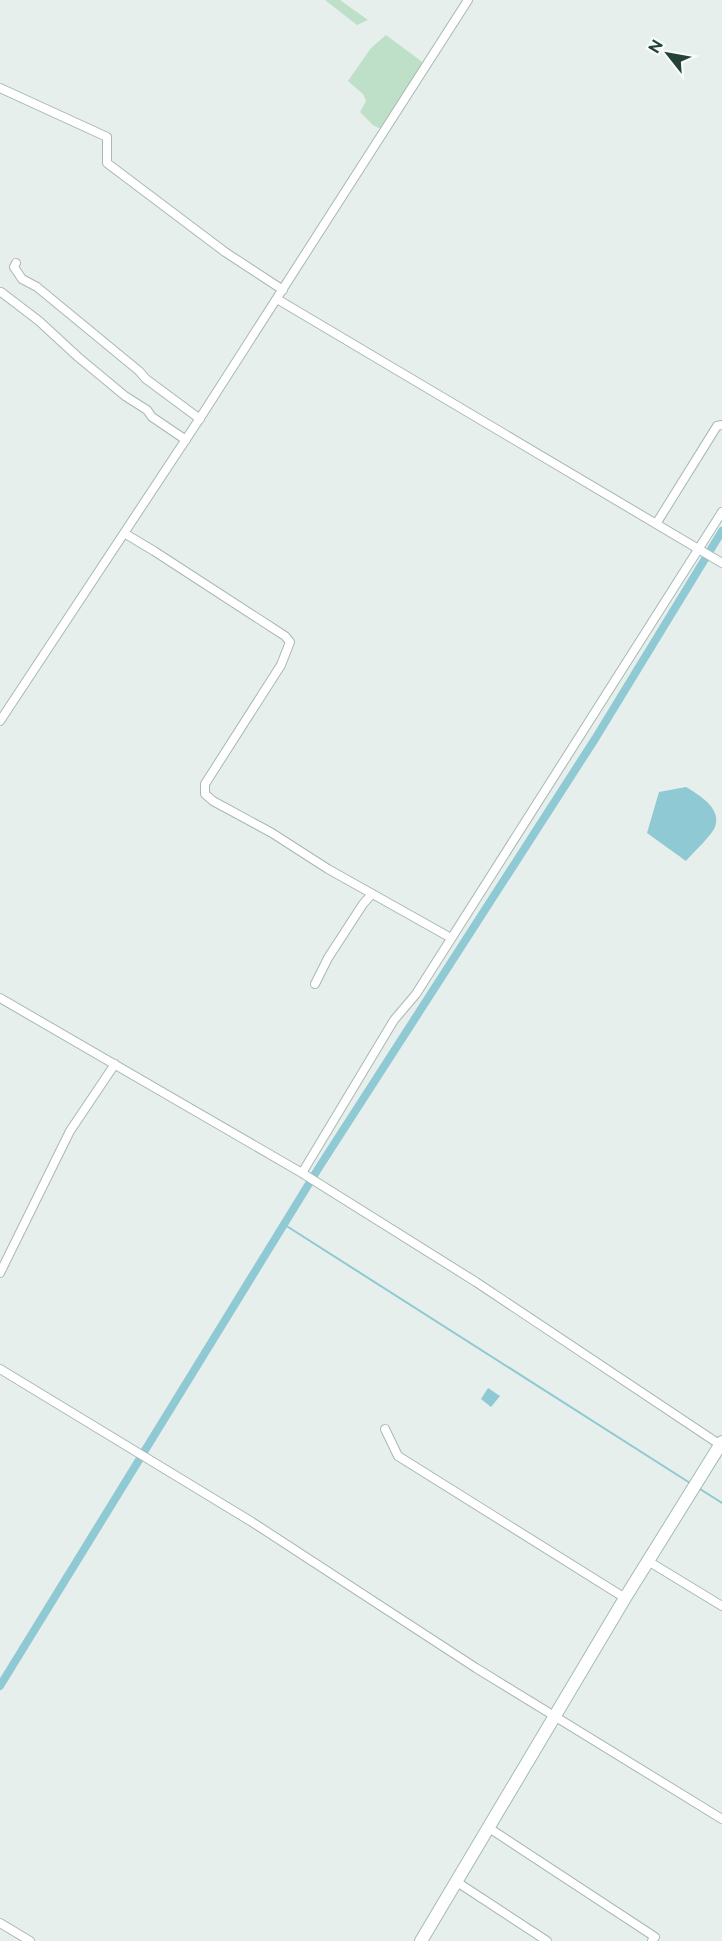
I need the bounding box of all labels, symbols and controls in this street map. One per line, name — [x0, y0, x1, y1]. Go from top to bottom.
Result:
north arrow — [638, 24, 698, 84]
text: N — [644, 36, 667, 57]

